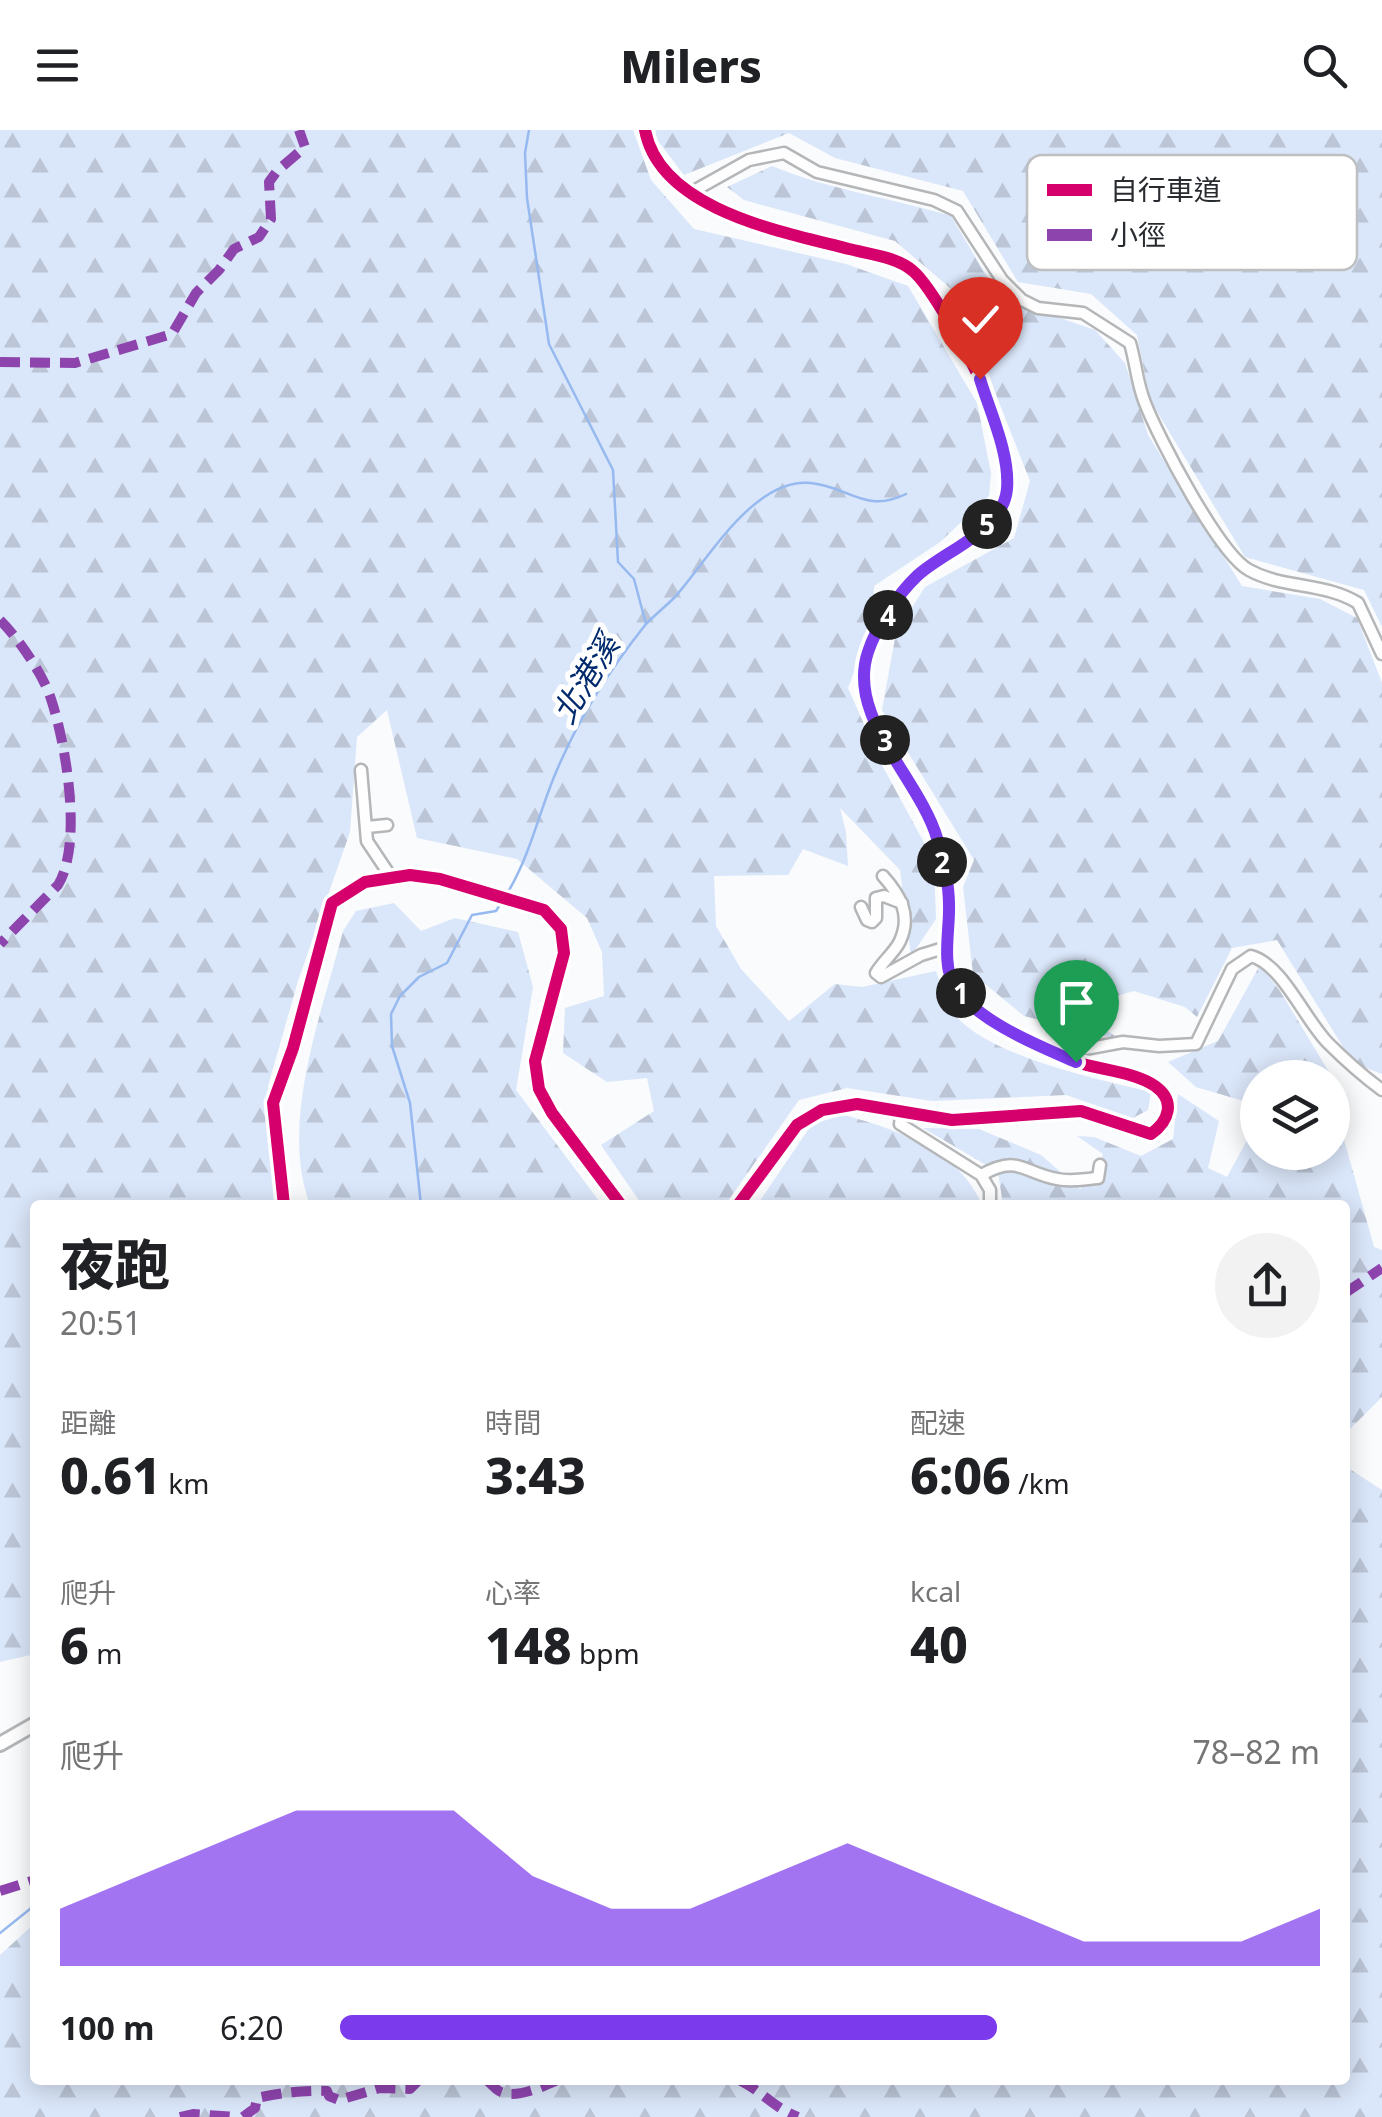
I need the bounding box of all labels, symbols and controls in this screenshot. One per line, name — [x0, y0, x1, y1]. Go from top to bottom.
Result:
text: Milers — [620, 35, 762, 96]
icon: menu — [30, 38, 85, 93]
icon: search — [1297, 38, 1352, 93]
legend — [1027, 155, 1357, 270]
text: 自行車道 — [1110, 170, 1222, 208]
text: 小徑 — [1110, 215, 1166, 253]
pin — [938, 277, 1023, 380]
icon: check — [953, 292, 1008, 347]
pin: 5 — [962, 499, 1012, 549]
text: 5 — [979, 505, 995, 543]
pin: 4 — [863, 590, 913, 640]
text: 4 — [880, 596, 896, 634]
water label: 北港溪 — [542, 623, 630, 730]
pin: 3 — [860, 715, 910, 765]
text: 3 — [877, 721, 893, 759]
pin: 2 — [917, 837, 967, 887]
text: 2 — [934, 843, 950, 881]
pin — [1034, 960, 1119, 1063]
pin: 1 — [936, 968, 986, 1018]
text: 1 — [953, 974, 969, 1012]
icon: arrive — [1049, 975, 1104, 1030]
map controls — [1240, 1060, 1350, 1170]
button: layers — [1240, 1060, 1350, 1170]
text: 夜跑 — [60, 1226, 170, 1301]
button: share — [1215, 1233, 1320, 1338]
text: 20:51 — [60, 1301, 142, 1344]
text: 距離 — [60, 1403, 116, 1441]
text: 時間 — [485, 1403, 541, 1441]
text: 配速 — [910, 1403, 966, 1441]
text: 0.61 — [60, 1441, 161, 1509]
text: 3:43 — [485, 1441, 586, 1509]
text: 6:06 — [910, 1441, 1011, 1509]
text: km — [161, 1464, 209, 1502]
text: /km — [1011, 1464, 1070, 1502]
text: kcal — [910, 1572, 961, 1610]
text: 爬升 — [60, 1573, 116, 1611]
text: 心率 — [485, 1573, 541, 1611]
text: 40 — [910, 1610, 968, 1678]
text: 6 — [60, 1611, 89, 1679]
text: 148 — [485, 1611, 572, 1679]
text: m — [89, 1634, 122, 1672]
text: bpm — [572, 1634, 640, 1672]
text: 78–82 m — [1193, 1730, 1320, 1773]
text: 爬升 — [60, 1733, 124, 1776]
text: 100 m — [60, 2006, 154, 2049]
text: 6:20 — [220, 2006, 284, 2049]

